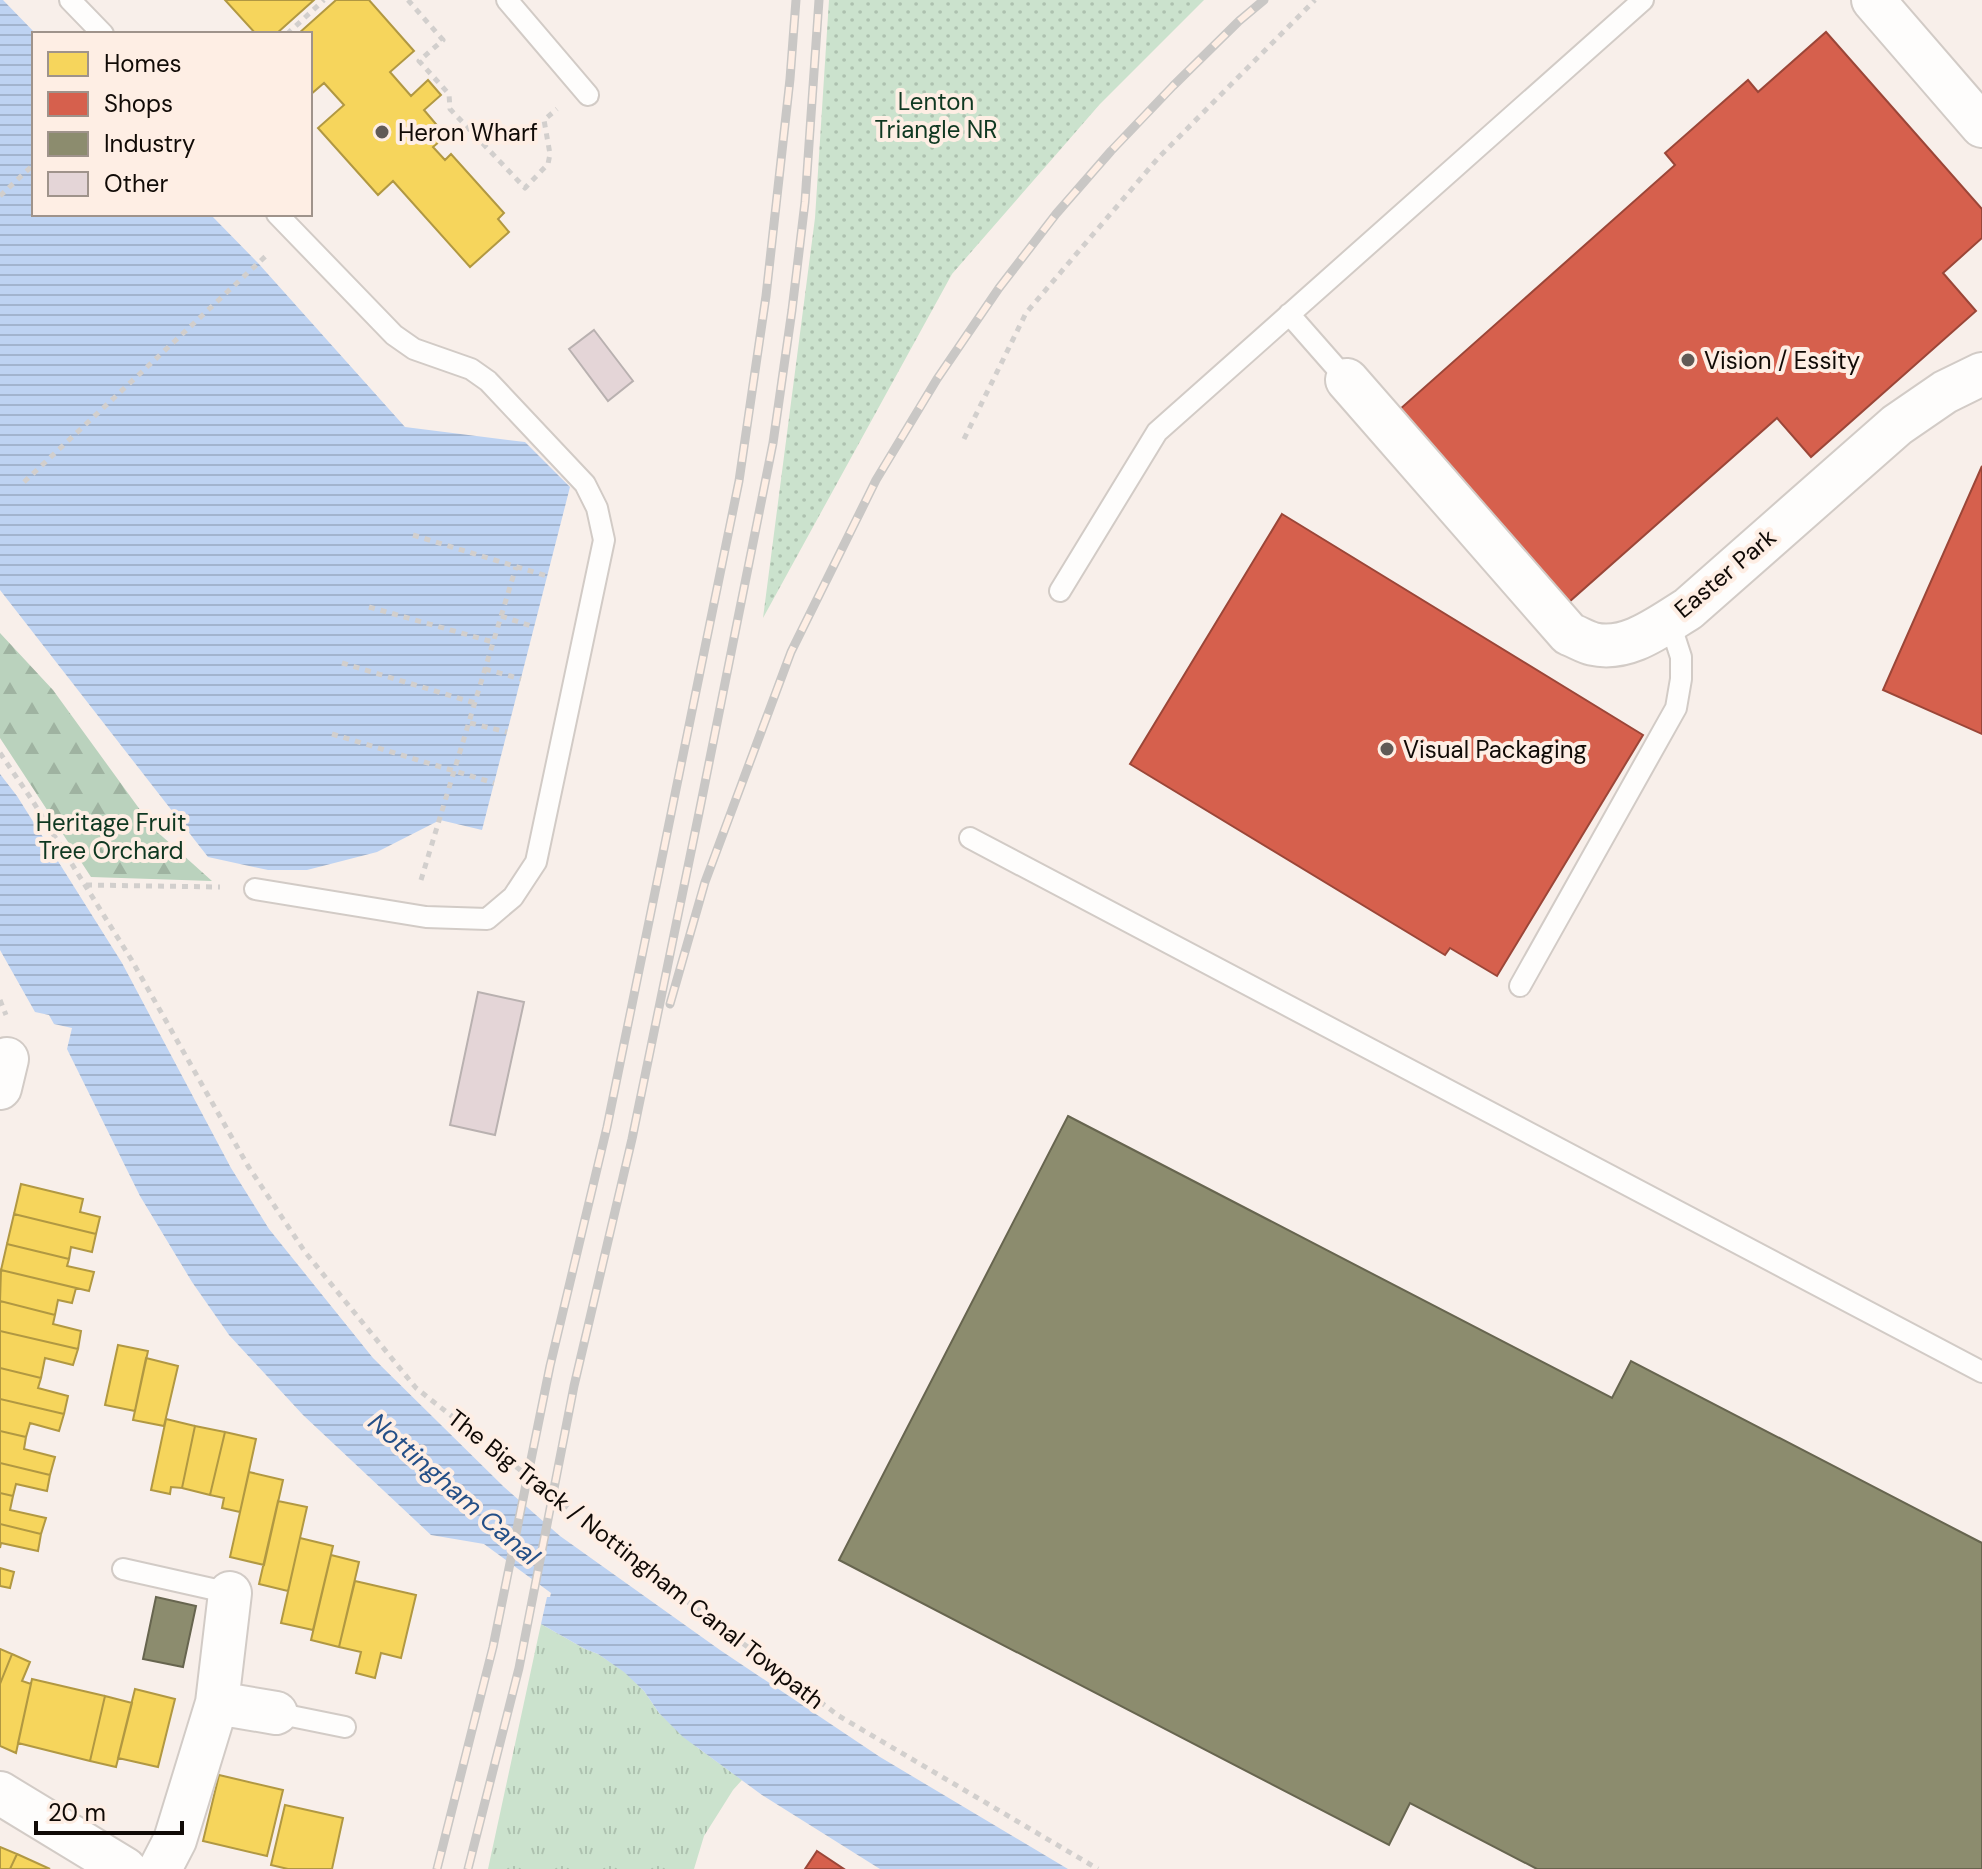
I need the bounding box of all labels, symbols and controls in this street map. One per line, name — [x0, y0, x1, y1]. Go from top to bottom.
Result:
legend — [32, 32, 312, 216]
text: Homes — [104, 48, 182, 79]
park label: Lenton Triangle NR — [874, 86, 998, 145]
text: Shops — [104, 88, 173, 119]
place label: Heron Wharf — [398, 117, 538, 148]
marker: Heron Wharf — [373, 123, 391, 141]
text: Industry — [104, 128, 195, 159]
text: Other — [104, 168, 168, 199]
place label: Vision / Essity — [1704, 345, 1860, 376]
marker: Vision / Essity — [1679, 351, 1697, 369]
street label: Easter Park — [1668, 521, 1782, 625]
place label: Visual Packaging — [1403, 734, 1587, 765]
marker: Visual Packaging — [1378, 740, 1396, 758]
park label: Heritage Fruit Tree Orchard — [36, 807, 186, 866]
street label: The Big Track / Nottingham Canal Towpath — [442, 1402, 830, 1716]
water label: Nottingham Canal — [361, 1405, 548, 1574]
scale bar — [36, 1785, 182, 1835]
text: 20 m — [48, 1797, 106, 1828]

